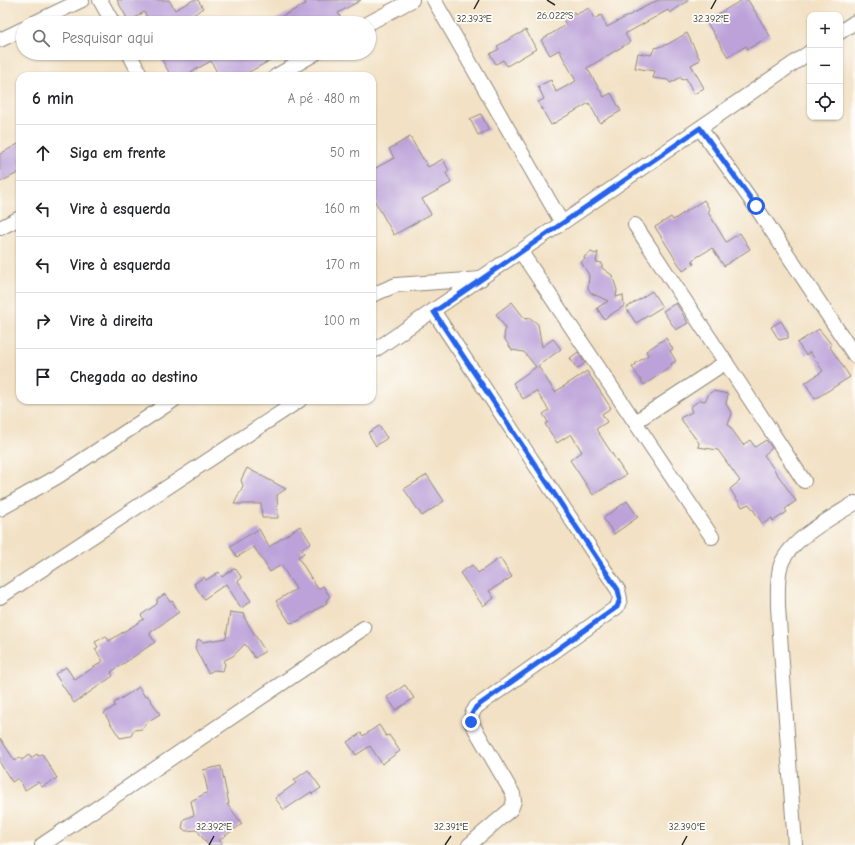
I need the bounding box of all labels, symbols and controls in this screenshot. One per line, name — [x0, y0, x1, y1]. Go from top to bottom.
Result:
text: 26.022°S — [537, 10, 574, 22]
map controls — [807, 12, 843, 120]
button: + — [807, 12, 843, 48]
text: 32.393°E — [456, 13, 492, 25]
text: 32.392°E — [693, 13, 729, 25]
search box — [16, 16, 376, 60]
icon: search — [30, 27, 52, 49]
text: Pesquisar aqui — [62, 29, 154, 47]
button: − — [807, 48, 843, 84]
button: locate — [807, 84, 843, 120]
text: 6 min — [32, 89, 74, 108]
text: A pé · 480 m — [288, 91, 360, 106]
icon: ahead — [32, 142, 54, 164]
text: Siga em frente — [70, 144, 166, 162]
text: 50 m — [330, 145, 360, 160]
route start — [747, 197, 765, 215]
icon: left — [32, 198, 54, 220]
text: Vire à esquerda — [70, 200, 171, 218]
text: 160 m — [325, 201, 360, 216]
icon: left — [32, 254, 54, 276]
text: Vire à esquerda — [70, 256, 171, 274]
text: 170 m — [326, 257, 360, 272]
icon: right — [32, 310, 54, 332]
text: Vire à direita — [70, 312, 153, 330]
text: 100 m — [324, 313, 360, 328]
icon: arrive — [32, 366, 54, 388]
text: Chegada ao destino — [70, 368, 198, 386]
route end — [462, 713, 480, 731]
text: 32.392°E — [196, 821, 232, 833]
text: 32.391°E — [434, 821, 468, 833]
text: 32.390°E — [669, 821, 705, 833]

